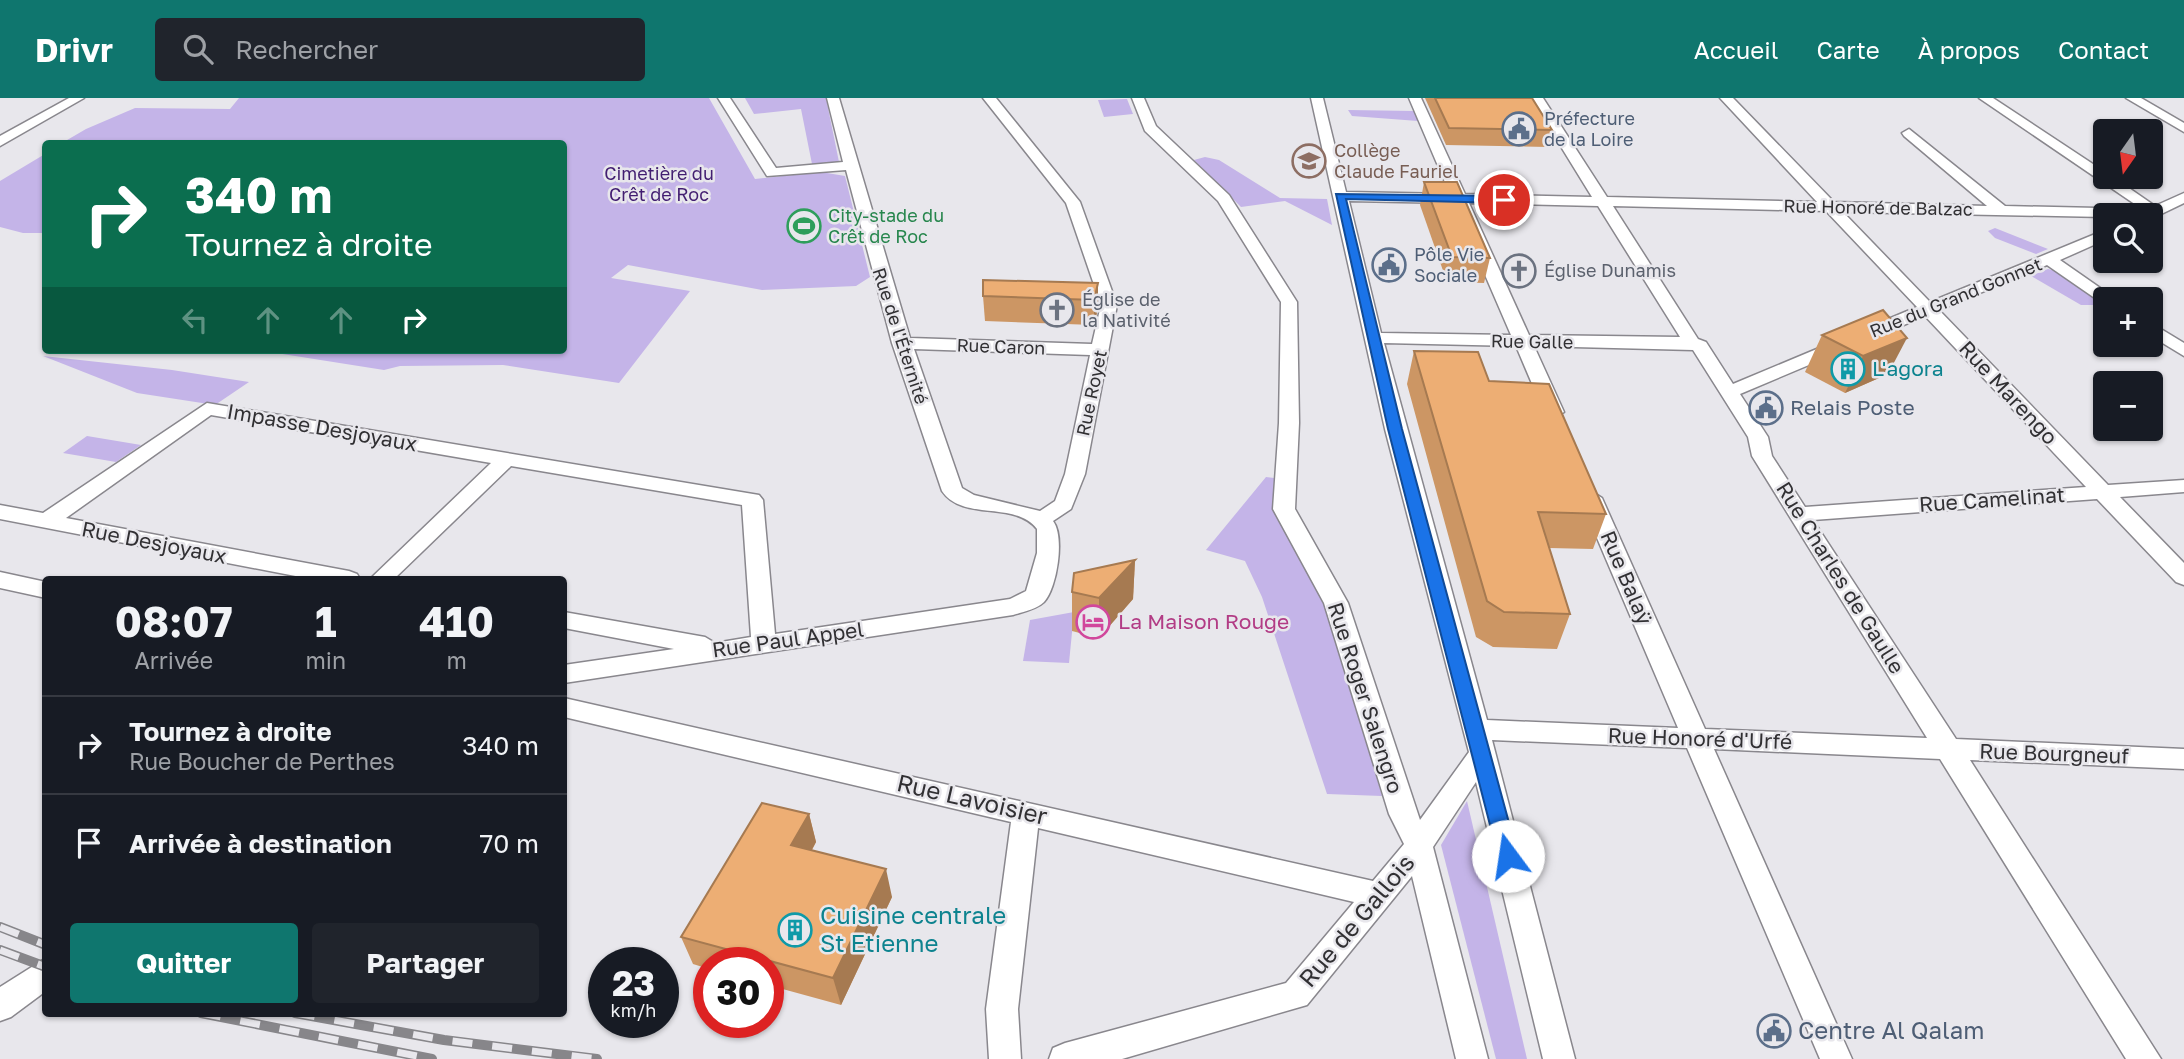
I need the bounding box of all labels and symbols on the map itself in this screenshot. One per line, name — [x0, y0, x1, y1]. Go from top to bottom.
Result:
place label: Préfecture de la Loire — [1544, 107, 1635, 150]
public building icon: Préfecture de la Loire — [1500, 110, 1538, 148]
north arrow — [2093, 119, 2163, 189]
place label: Collège Claude Fauriel — [1334, 139, 1459, 182]
school or university icon: Collège Claude Fauriel — [1290, 142, 1328, 180]
park label: Cimetière du Crêt de Roc — [604, 162, 714, 205]
pin — [1474, 170, 1534, 230]
street label: Rue Honoré de Balzac — [1783, 194, 1973, 220]
place label: City-stade du Crêt de Roc — [828, 204, 944, 247]
sports icon: City-stade du Crêt de Roc — [785, 207, 823, 245]
place label: Pôle Vie Sociale — [1414, 243, 1484, 286]
public building icon: Pôle Vie Sociale — [1370, 246, 1408, 284]
church icon: Église Dunamis — [1500, 252, 1538, 290]
street label: Rue du Grand Gonnet — [1866, 252, 2045, 342]
place label: Église Dunamis — [1544, 259, 1676, 281]
street label: Rue de l'Éternité — [869, 265, 933, 407]
place label: Église de la Nativité — [1082, 288, 1171, 331]
church icon: Église de la Nativité — [1038, 291, 1076, 329]
street label: Rue Galle — [1491, 329, 1573, 353]
street label: Rue Caron — [956, 333, 1046, 359]
street label: Rue Marengo — [1954, 335, 2063, 450]
street label: Rue Royet — [1071, 348, 1111, 438]
building icon: L'agora — [1829, 350, 1867, 388]
place label: L'agora — [1872, 355, 1944, 381]
public building icon: Relais Poste — [1747, 389, 1785, 427]
place label: Relais Poste — [1790, 394, 1915, 420]
street label: Impasse Desjoyaux — [225, 397, 420, 457]
street label: Rue Charles de Gaulle — [1771, 477, 1911, 678]
street label: Rue Camelinat — [1918, 481, 2066, 517]
street label: Rue Desjoyaux — [80, 515, 229, 569]
street label: Rue Balaÿ — [1595, 527, 1658, 629]
street label: Rue Roger Salengro — [1323, 599, 1409, 797]
hotel icon: La Maison Rouge — [1074, 603, 1112, 641]
place label: La Maison Rouge — [1118, 608, 1289, 634]
street label: Rue Paul Appel — [710, 615, 865, 663]
street label: Rue Honoré d'Urfé — [1607, 722, 1793, 754]
street label: Rue Bourgneuf — [1979, 737, 2130, 769]
street label: Rue Lavoisier — [894, 767, 1050, 830]
position arrow — [1471, 819, 1545, 893]
street label: Rue de Gallois — [1292, 848, 1420, 992]
place label: Cuisine centrale St Etienne — [820, 900, 1006, 957]
building icon: Cuisine centrale St Etienne — [776, 911, 814, 949]
speed limit sign: 30 — [693, 947, 784, 1038]
public building icon: Centre Al Qalam — [1755, 1012, 1793, 1050]
place label: Centre Al Qalam — [1798, 1015, 1984, 1044]

